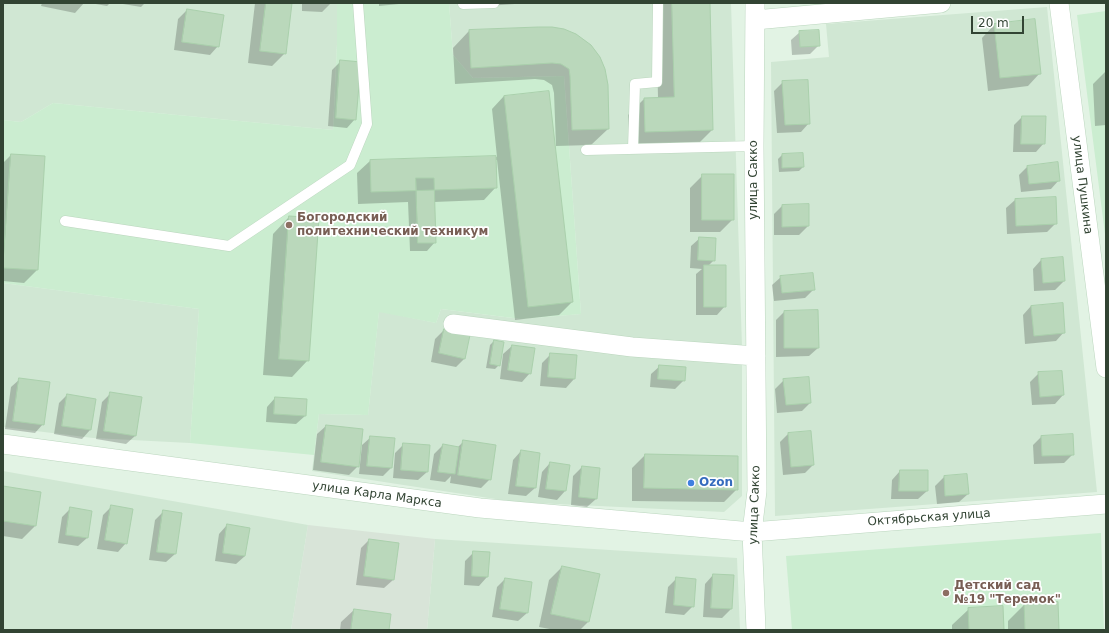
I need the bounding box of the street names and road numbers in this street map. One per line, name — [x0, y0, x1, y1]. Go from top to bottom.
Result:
street label: улица Пушкина — [1069, 135, 1095, 235]
street label: улица Сакко — [747, 140, 761, 220]
street label: улица Сакко — [746, 465, 764, 545]
street label: улица Карла Маркса — [311, 479, 443, 511]
street label: Октябрьская улица — [867, 507, 991, 529]

